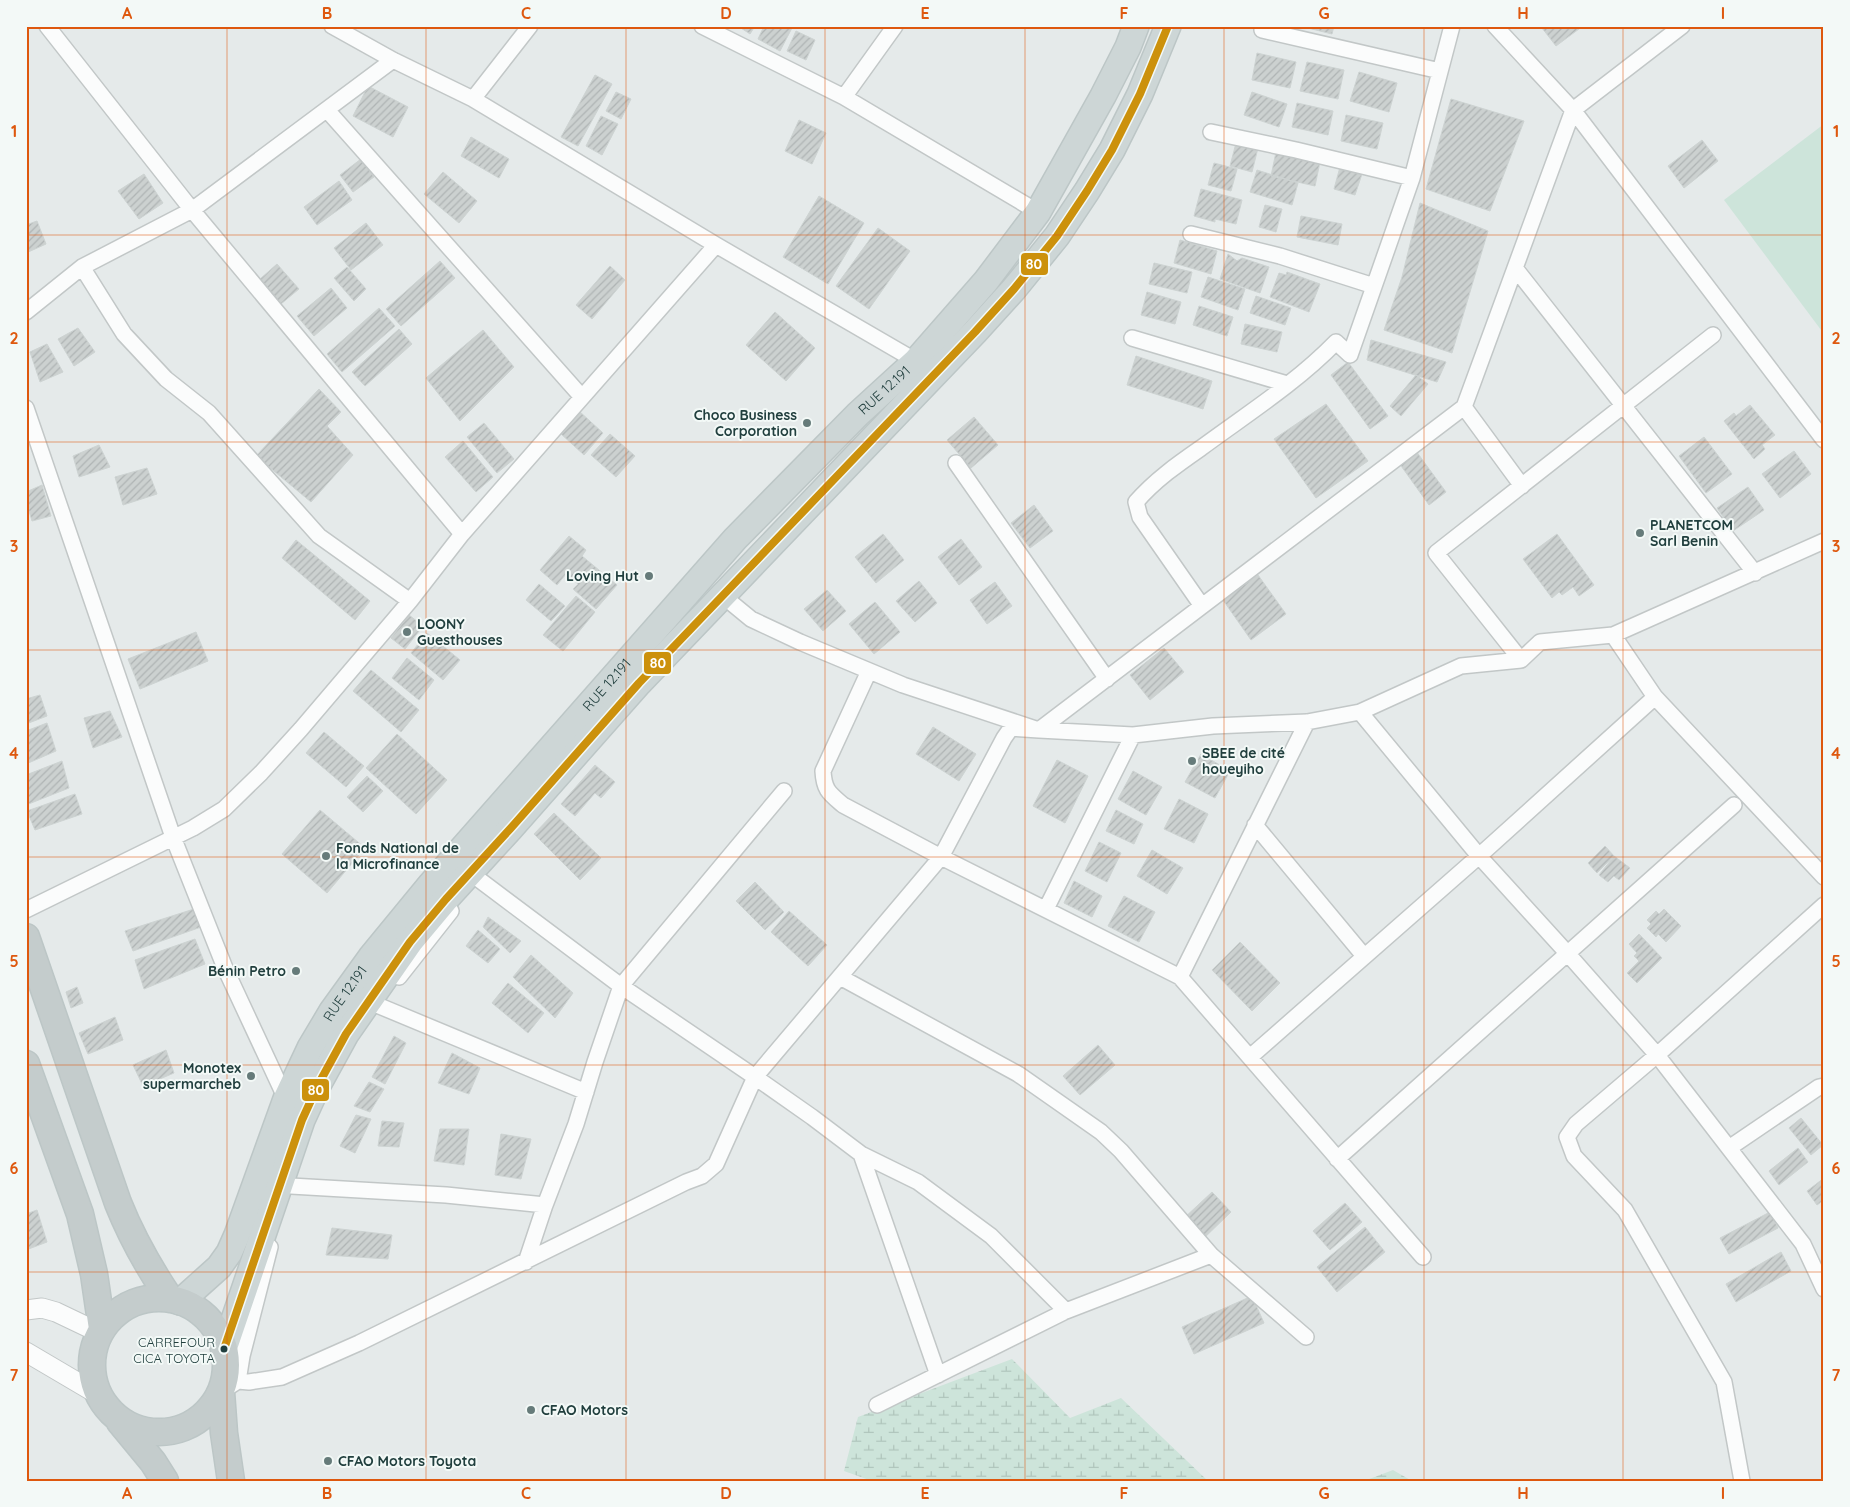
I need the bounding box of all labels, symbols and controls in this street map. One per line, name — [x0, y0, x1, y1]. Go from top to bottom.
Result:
text: A — [122, 3, 133, 23]
text: B — [322, 3, 332, 23]
text: C — [521, 3, 531, 23]
text: D — [720, 3, 732, 23]
text: E — [920, 3, 930, 23]
text: F — [1120, 3, 1129, 23]
text: G — [1318, 3, 1330, 23]
text: H — [1517, 3, 1529, 23]
text: I — [1721, 3, 1725, 23]
text: 1 — [11, 121, 17, 141]
text: 1 — [1833, 121, 1839, 141]
line badge: 80 — [1020, 252, 1049, 276]
text: 80 — [1026, 255, 1043, 273]
text: 2 — [9, 328, 19, 348]
text: 2 — [1831, 328, 1841, 348]
street label: RUE 12.191 — [854, 362, 914, 418]
place label: Choco Business Corporation — [694, 406, 797, 440]
marker: Choco Business Corporation — [801, 417, 813, 429]
place label: PLANETCOM Sarl Benin — [1650, 516, 1733, 550]
marker: PLANETCOM Sarl Benin — [1634, 527, 1646, 539]
text: 3 — [10, 536, 18, 556]
text: 3 — [1832, 536, 1840, 556]
place label: Loving Hut — [566, 567, 639, 585]
marker: Loving Hut — [643, 570, 655, 582]
place label: LOONY Guesthouses — [417, 615, 503, 649]
marker: LOONY Guesthouses — [401, 626, 413, 638]
line badge: 80 — [643, 651, 672, 675]
text: 80 — [650, 654, 667, 672]
street label: RUE 12.191 — [579, 655, 635, 715]
text: 4 — [9, 743, 19, 763]
text: 4 — [1831, 743, 1841, 763]
place label: SBEE de cité houeyiho — [1202, 744, 1285, 778]
marker: SBEE de cité houeyiho — [1186, 755, 1198, 767]
place label: Fonds National de la Microfinance — [336, 839, 459, 873]
marker: Fonds National de la Microfinance — [320, 850, 332, 862]
text: 5 — [9, 951, 19, 971]
text: 5 — [1831, 951, 1841, 971]
place label: Bénin Petro — [208, 962, 286, 980]
street label: RUE 12.191 — [319, 962, 371, 1025]
marker: Bénin Petro — [290, 965, 302, 977]
place label: Monotex supermarcheb — [143, 1059, 241, 1093]
marker: Monotex supermarcheb — [245, 1070, 257, 1082]
line badge: 80 — [301, 1078, 330, 1102]
text: 80 — [308, 1081, 325, 1099]
text: 6 — [10, 1158, 19, 1178]
text: 6 — [1832, 1158, 1841, 1178]
place label: CARREFOUR CICA TOYOTA — [133, 1334, 216, 1366]
marker: CARREFOUR CICA TOYOTA — [219, 1344, 229, 1354]
text: 7 — [10, 1365, 19, 1385]
text: 7 — [1832, 1365, 1841, 1385]
place label: CFAO Motors — [541, 1401, 628, 1419]
marker: CFAO Motors — [525, 1404, 537, 1416]
place label: CFAO Motors Toyota — [338, 1452, 476, 1470]
marker: CFAO Motors Toyota — [322, 1455, 334, 1467]
text: A — [122, 1483, 133, 1503]
text: B — [322, 1483, 332, 1503]
text: C — [521, 1483, 531, 1503]
text: D — [720, 1483, 732, 1503]
text: E — [920, 1483, 930, 1503]
text: F — [1120, 1483, 1129, 1503]
text: G — [1318, 1483, 1330, 1503]
text: H — [1517, 1483, 1529, 1503]
text: I — [1721, 1483, 1725, 1503]

